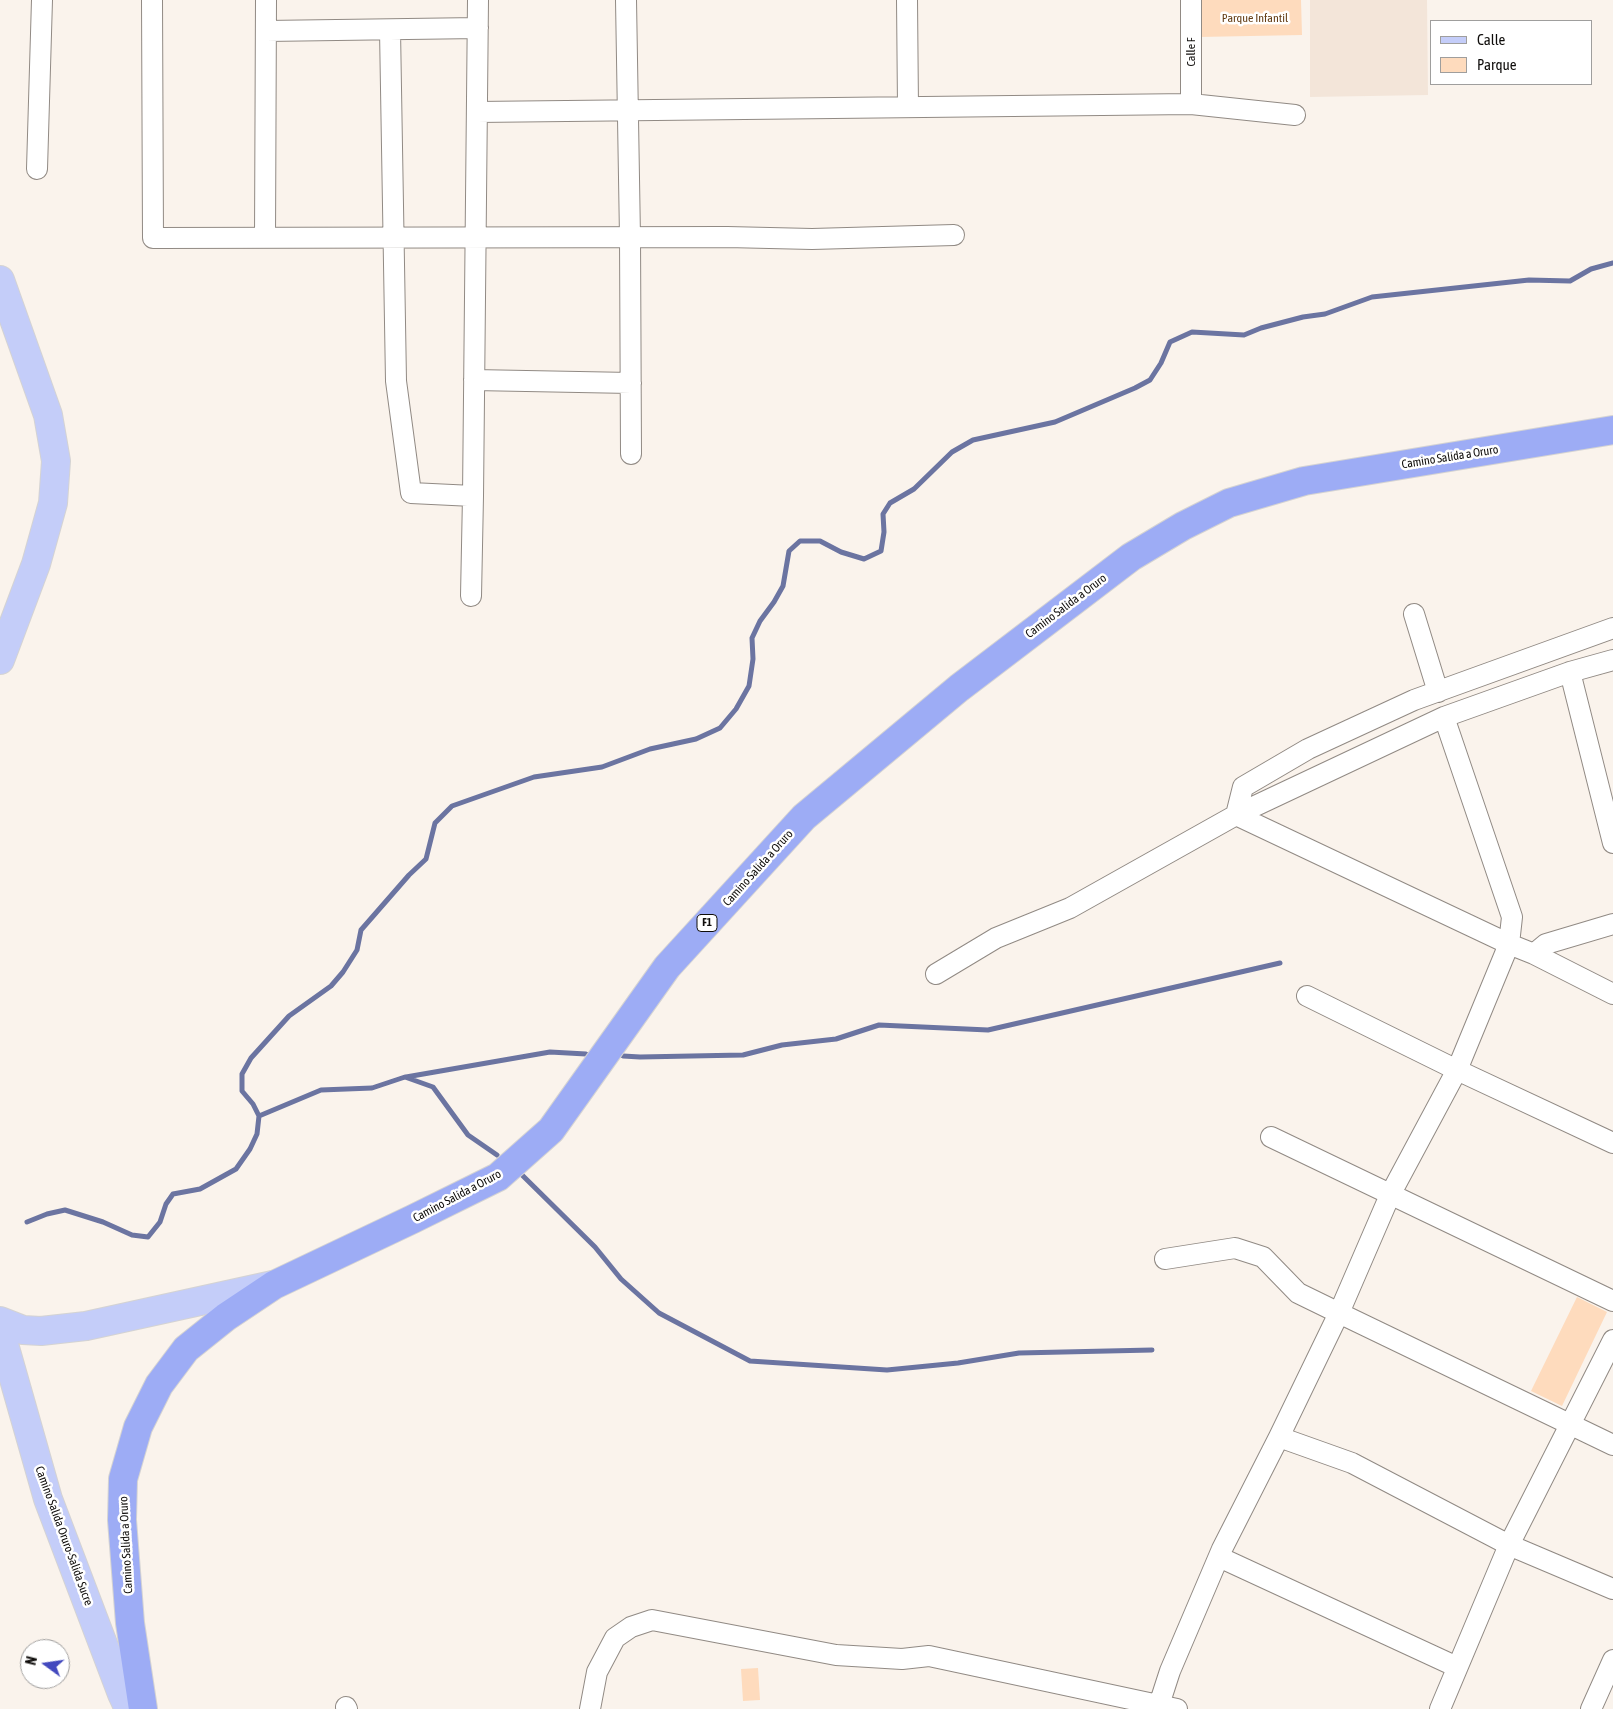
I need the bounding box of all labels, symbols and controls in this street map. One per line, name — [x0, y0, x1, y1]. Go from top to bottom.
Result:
park label: Parque Infantil — [1222, 11, 1288, 25]
legend — [1430, 20, 1593, 85]
text: Calle — [1477, 31, 1505, 48]
street label: Calle F — [1184, 37, 1198, 67]
text: Parque — [1477, 56, 1517, 73]
street label: Camino Salida a Oruro — [1401, 442, 1499, 472]
street label: Camino Salida a Oruro — [1023, 571, 1109, 641]
street label: Camino Salida a Oruro — [720, 827, 796, 909]
road number: F1 — [697, 914, 717, 931]
street label: Camino Salida a Oruro — [410, 1167, 504, 1225]
street label: Camino Salida Oruro-Salida Sucre — [32, 1464, 96, 1608]
street label: Camino Salida a Oruro — [116, 1496, 136, 1594]
north arrow — [20, 1639, 70, 1689]
text: N — [23, 1655, 40, 1667]

